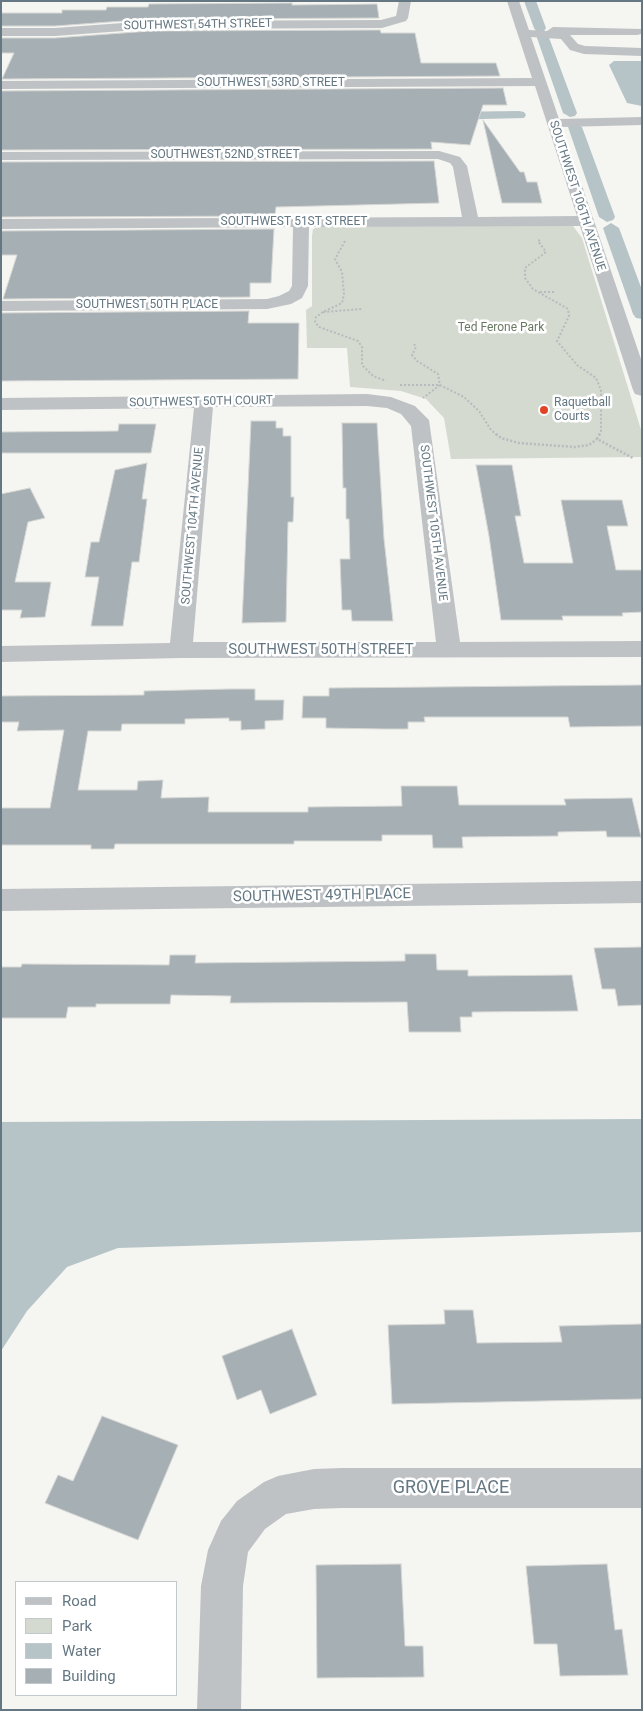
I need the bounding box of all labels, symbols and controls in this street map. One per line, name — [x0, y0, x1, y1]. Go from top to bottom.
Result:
street label: SOUTHWEST 54TH STREET — [124, 17, 272, 33]
street label: SOUTHWEST 53RD STREET — [197, 76, 345, 90]
street label: SOUTHWEST 106TH AVENUE — [546, 119, 608, 273]
street label: SOUTHWEST 52ND STREET — [150, 148, 300, 162]
street label: SOUTHWEST 51ST STREET — [221, 215, 367, 229]
street label: SOUTHWEST 50TH PLACE — [76, 298, 218, 312]
park label: Ted Ferone Park — [458, 321, 544, 335]
street label: SOUTHWEST 50TH COURT — [129, 394, 273, 410]
place label: Raquetball Courts — [554, 396, 611, 424]
marker: Raquetball Courts — [538, 404, 550, 416]
street label: SOUTHWEST 105TH AVENUE — [416, 444, 450, 602]
street label: SOUTHWEST 104TH AVENUE — [179, 447, 207, 605]
street label: SOUTHWEST 50TH STREET — [228, 641, 414, 659]
street label: SOUTHWEST 49TH PLACE — [233, 885, 411, 907]
street label: GROVE PLACE — [393, 1477, 509, 1499]
legend — [15, 1581, 178, 1696]
text: Road — [62, 1592, 96, 1610]
text: Park — [62, 1617, 92, 1635]
text: Water — [62, 1642, 101, 1660]
text: Building — [62, 1667, 116, 1685]

